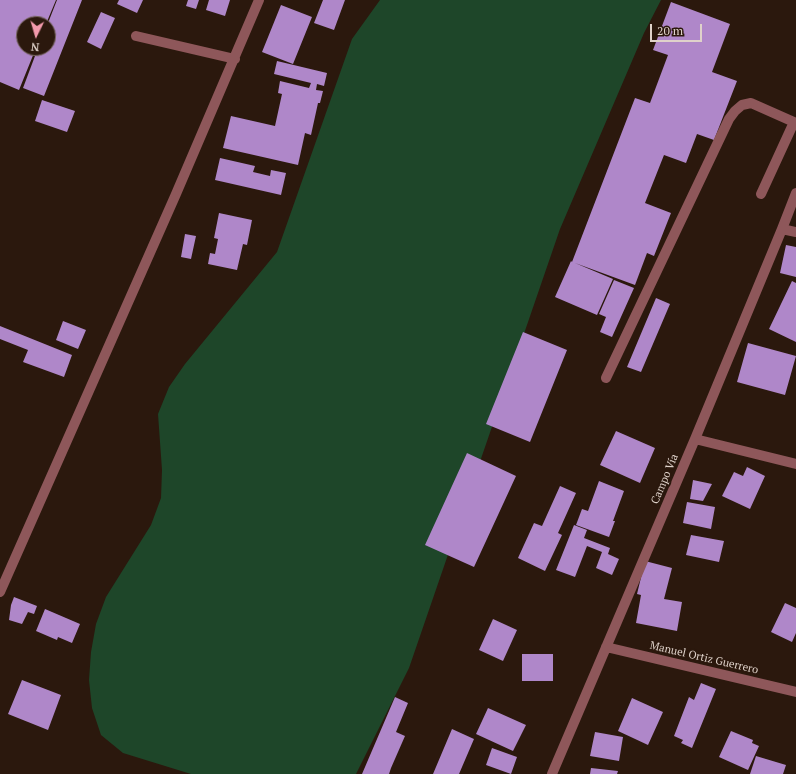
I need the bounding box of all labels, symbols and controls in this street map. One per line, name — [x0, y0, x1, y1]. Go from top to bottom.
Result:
north arrow — [16, 16, 56, 56]
scale bar — [652, 16, 704, 42]
text: 20 m — [657, 23, 683, 38]
text: N — [30, 40, 40, 54]
street label: Campo Vía — [649, 452, 681, 506]
street label: Manuel Ortiz Guerrero — [648, 639, 760, 677]

